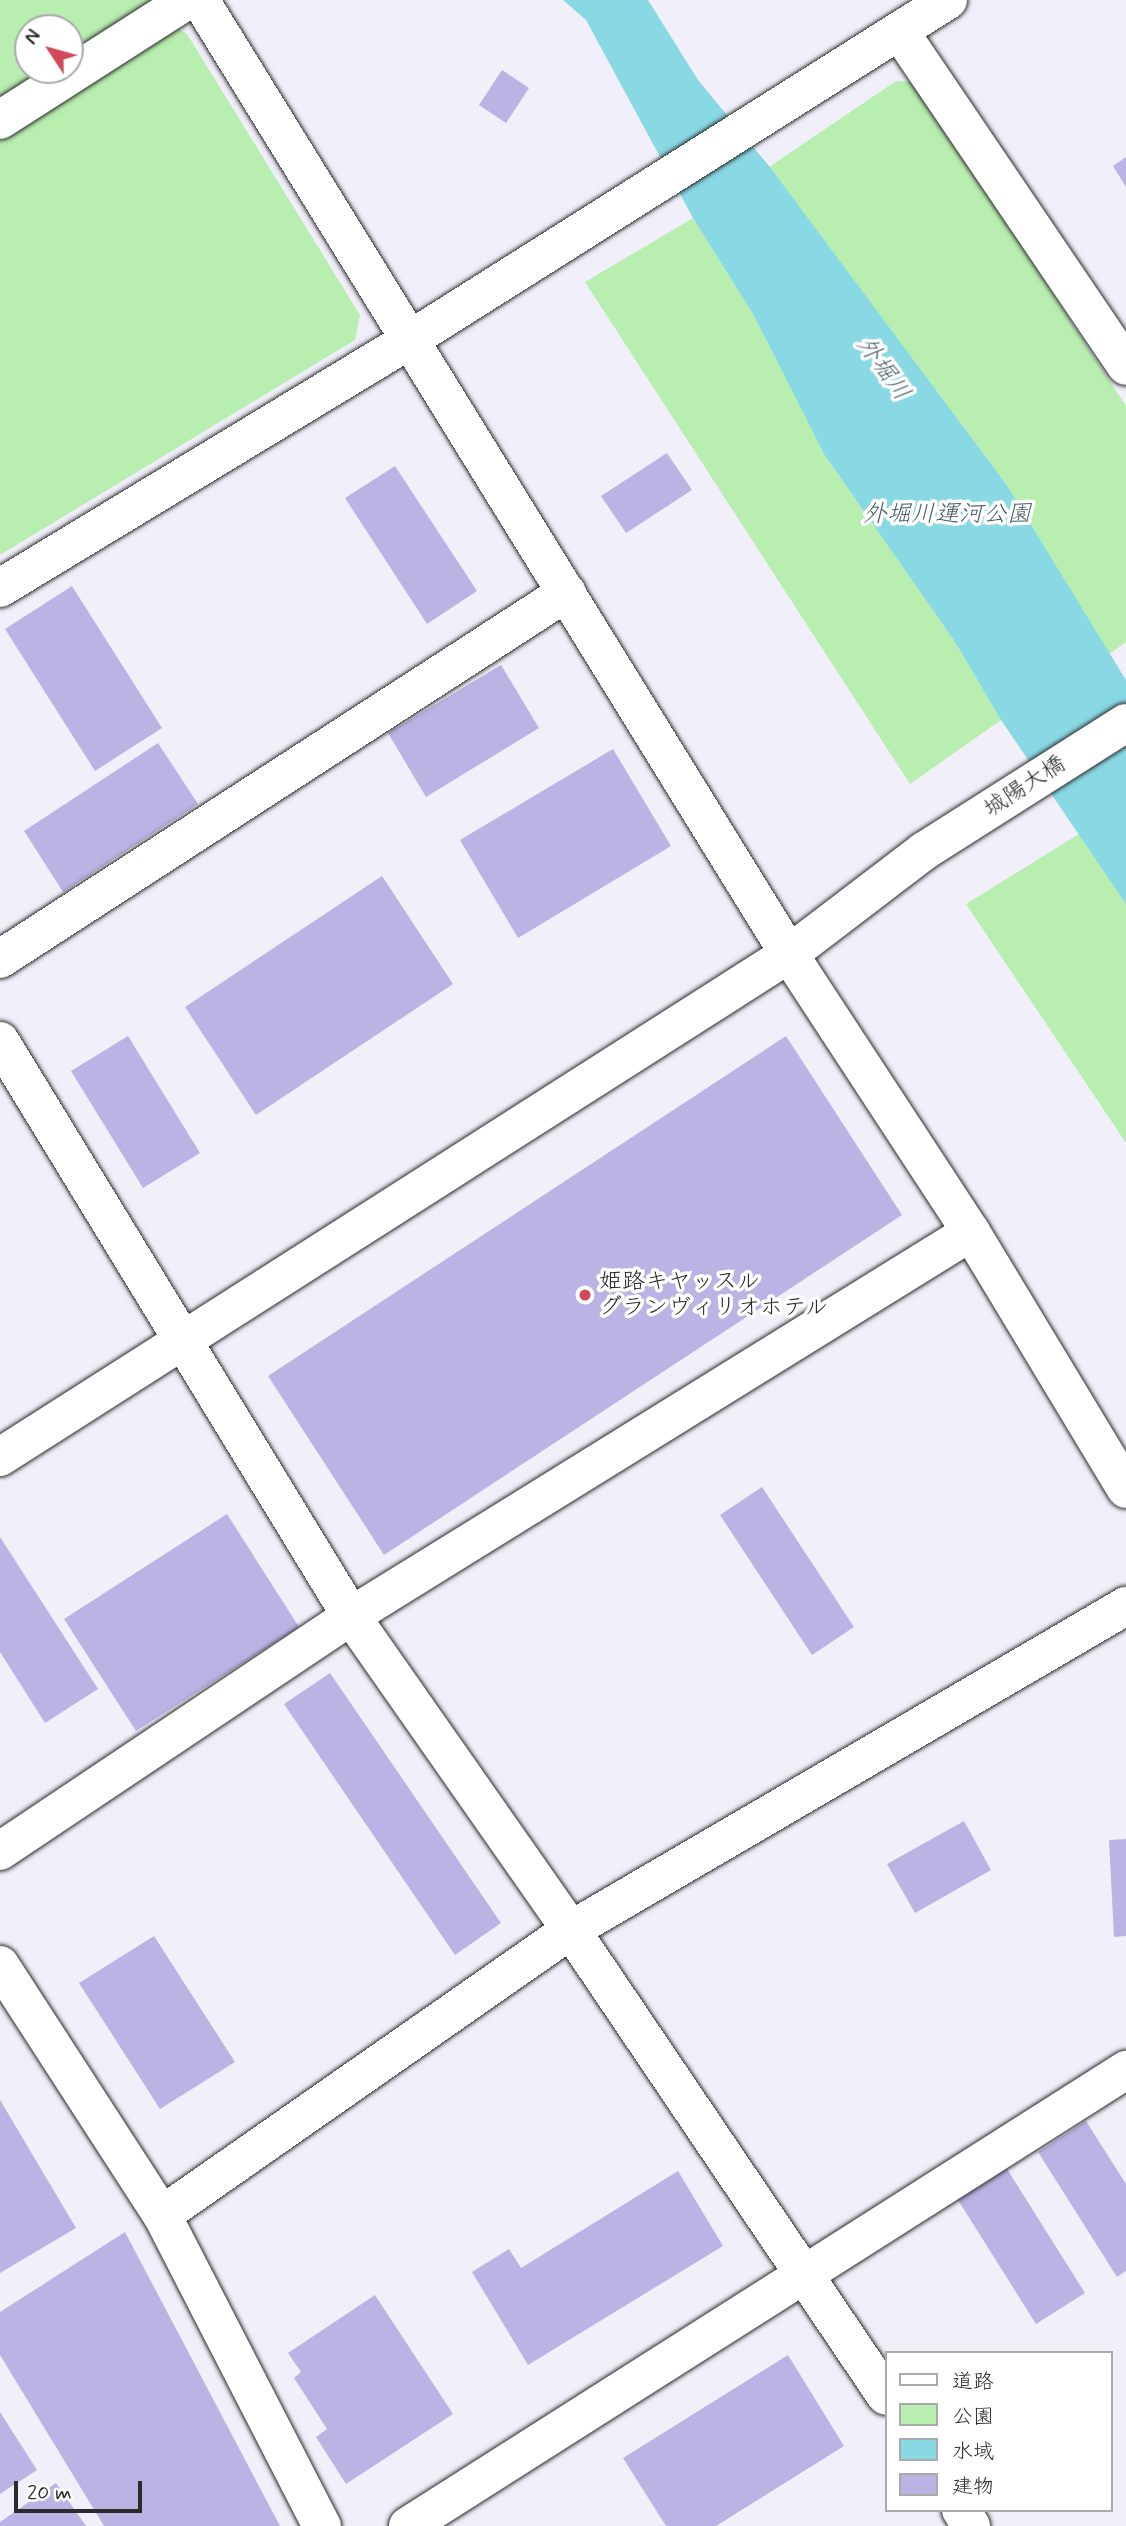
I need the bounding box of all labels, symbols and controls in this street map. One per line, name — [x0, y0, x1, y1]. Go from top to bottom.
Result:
north arrow — [14, 14, 84, 84]
text: N — [19, 25, 47, 50]
water label: 外堀川 — [850, 331, 916, 407]
water label: 外堀川運河公園 — [863, 501, 1031, 529]
street label: 城陽大橋 — [979, 750, 1071, 824]
place label: 姫路キヤッスル グランヴィリオホテル — [599, 1268, 829, 1322]
marker: 姫路キヤッスル グランヴィリオホテル — [577, 1287, 593, 1303]
legend — [884, 2351, 1112, 2512]
text: 道路 — [952, 2368, 994, 2396]
text: 公園 — [952, 2403, 994, 2431]
text: 水域 — [952, 2438, 994, 2466]
scale bar — [18, 2466, 145, 2510]
text: 建物 — [952, 2473, 994, 2501]
text: 20 m — [27, 2479, 72, 2507]

